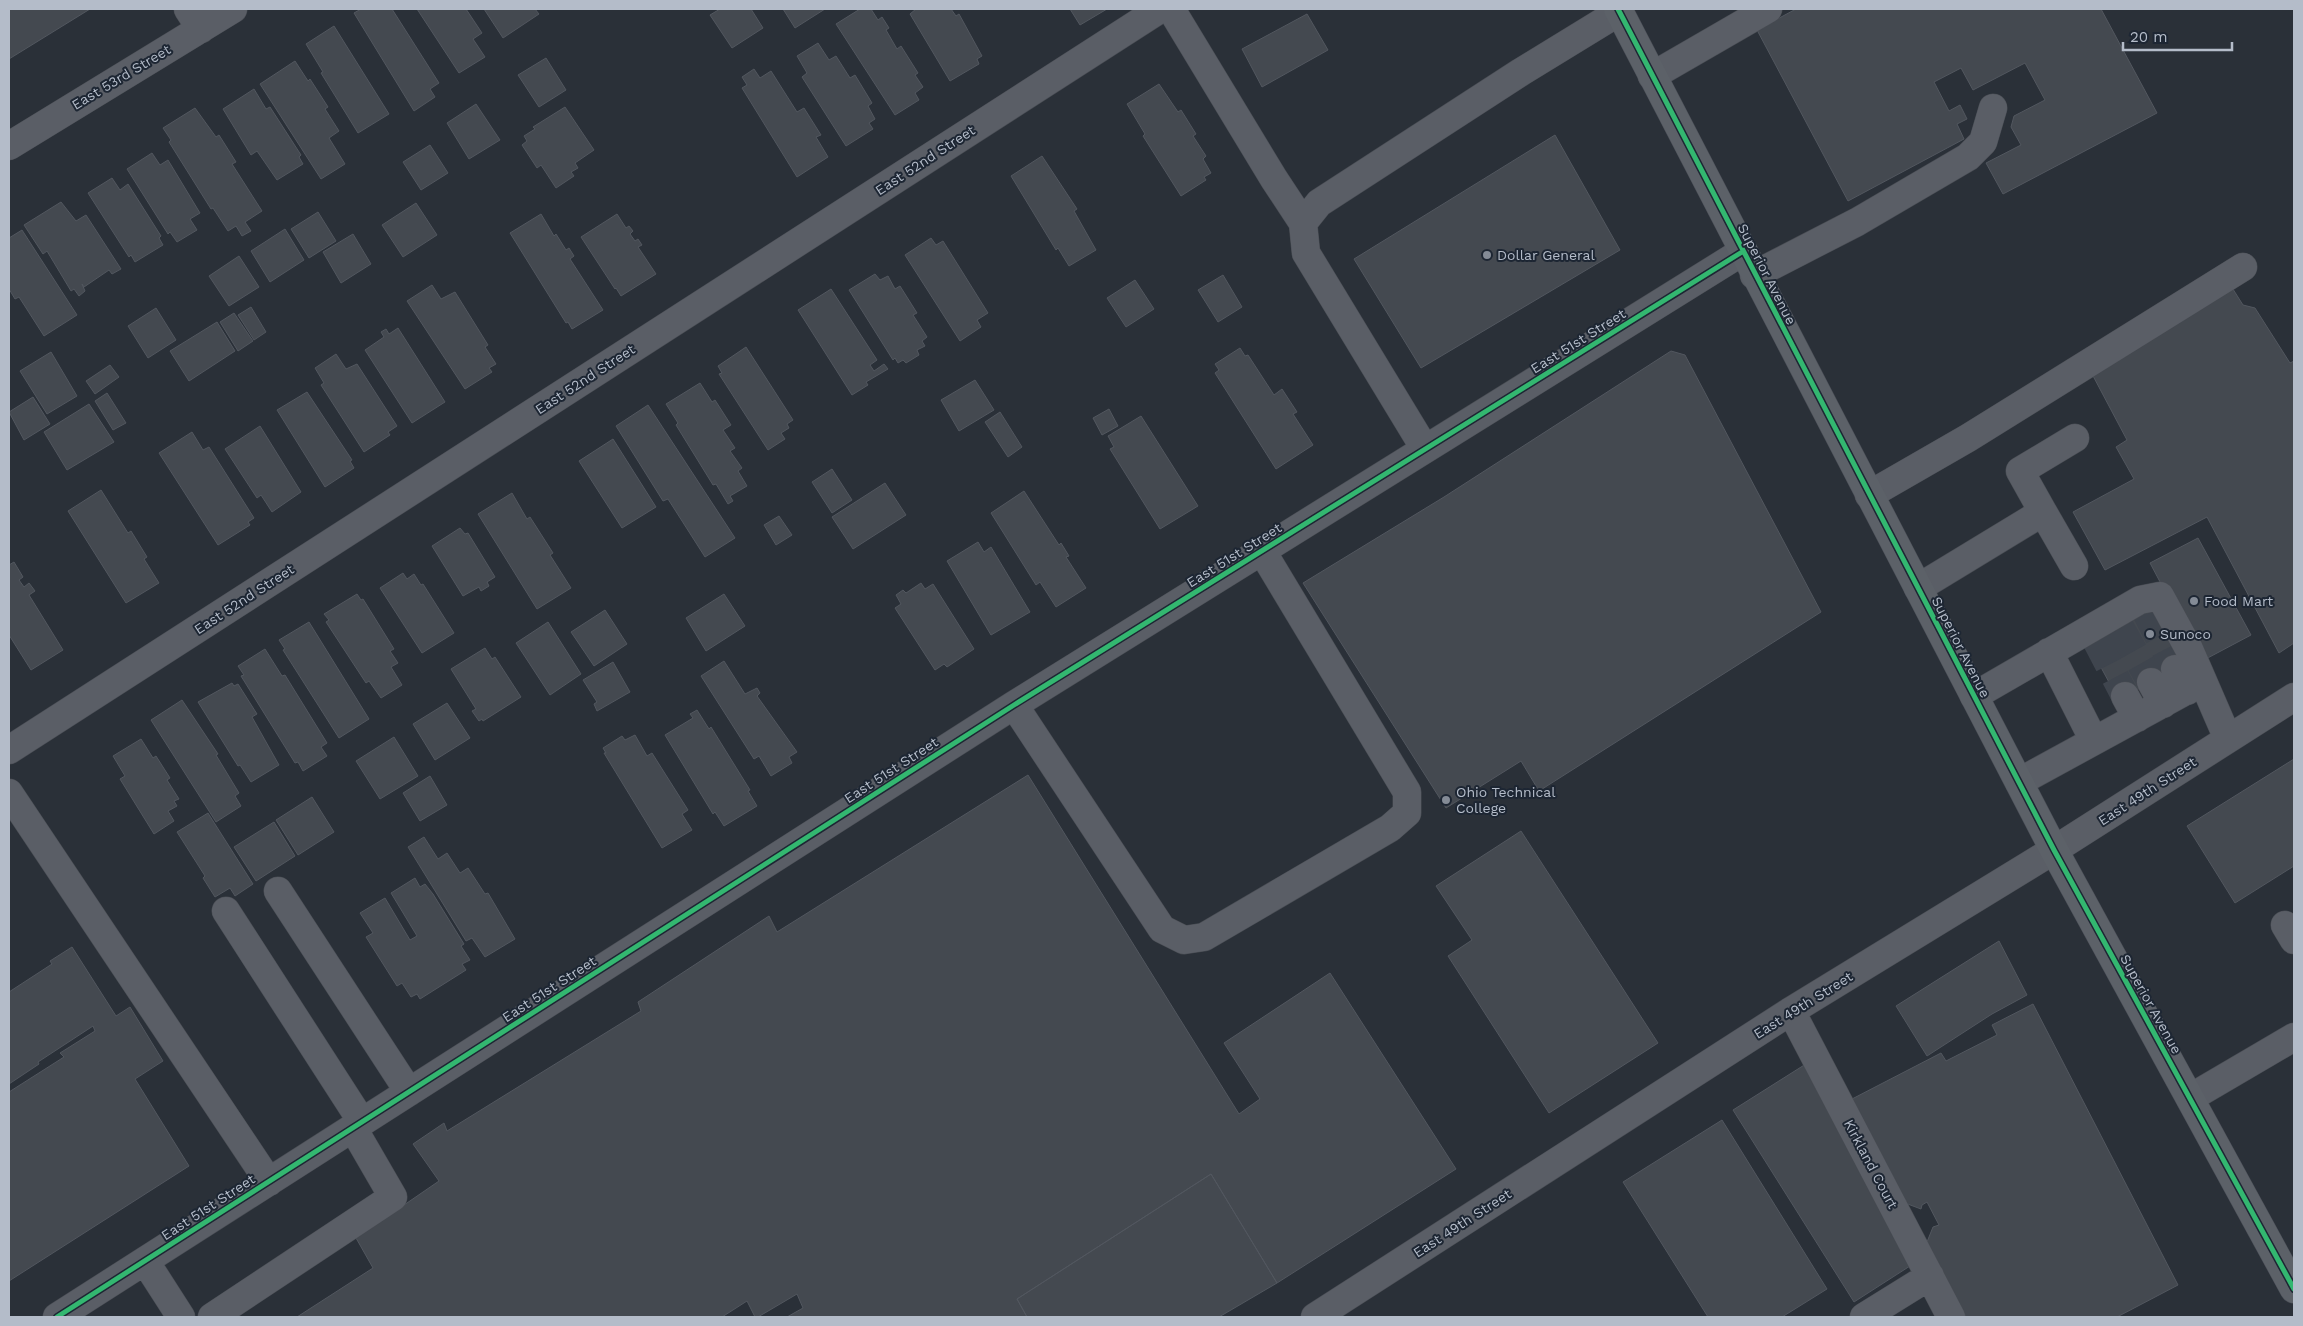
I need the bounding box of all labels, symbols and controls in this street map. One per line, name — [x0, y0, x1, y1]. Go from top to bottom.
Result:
scale bar — [2123, 20, 2232, 52]
text: 20 m — [2130, 28, 2168, 46]
street label: East 53rd Street — [69, 41, 173, 113]
street label: East 52nd Street — [872, 122, 978, 198]
street label: Superior Avenue — [1735, 221, 1799, 327]
place label: Dollar General — [1497, 247, 1596, 263]
marker: Dollar General — [1481, 249, 1493, 261]
street label: East 51st Street — [1528, 305, 1628, 377]
street label: East 52nd Street — [532, 341, 638, 417]
street label: East 51st Street — [1184, 519, 1284, 591]
street label: East 52nd Street — [191, 561, 297, 637]
place label: Food Mart — [2204, 593, 2273, 609]
street label: Superior Avenue — [1929, 594, 1993, 700]
marker: Food Mart — [2188, 595, 2200, 607]
place label: Sunoco — [2160, 626, 2211, 642]
marker: Sunoco — [2144, 628, 2156, 640]
street label: East 51st Street — [841, 734, 941, 806]
street label: East 49th Street — [2095, 753, 2199, 829]
place label: Ohio Technical College — [1456, 784, 1556, 816]
marker: Ohio Technical College — [1440, 794, 1452, 806]
street label: Superior Avenue — [2117, 951, 2185, 1057]
street label: East 51st Street — [499, 953, 599, 1025]
street label: East 49th Street — [1751, 968, 1855, 1042]
street label: Kirkland Court — [1841, 1117, 1901, 1211]
street label: East 51st Street — [158, 1171, 258, 1243]
street label: East 49th Street — [1410, 1185, 1514, 1261]

